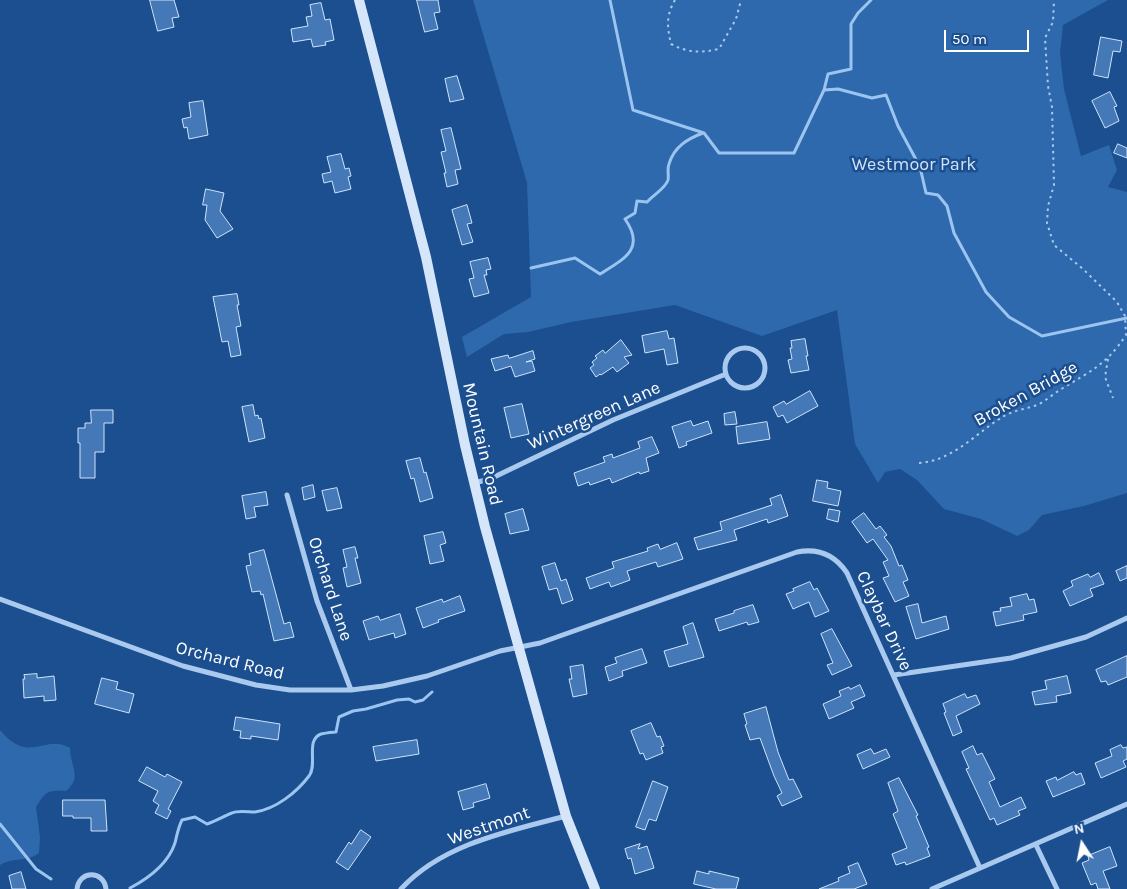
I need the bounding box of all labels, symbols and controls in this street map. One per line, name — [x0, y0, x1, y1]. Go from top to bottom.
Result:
scale bar — [947, 20, 1032, 52]
text: 50 m — [952, 30, 987, 48]
park label: Westmoor Park — [852, 154, 976, 176]
street label: Broken Bridge — [970, 357, 1082, 431]
street label: Wintergreen Lane — [524, 377, 664, 455]
street label: Mountain Road — [457, 380, 507, 508]
street label: Orchard Lane — [303, 534, 357, 644]
street label: Claybar Drive — [851, 568, 917, 674]
street label: Orchard Road — [174, 637, 286, 685]
street label: Westmont — [445, 802, 533, 850]
north arrow — [1057, 819, 1107, 869]
text: N — [1072, 819, 1086, 838]

